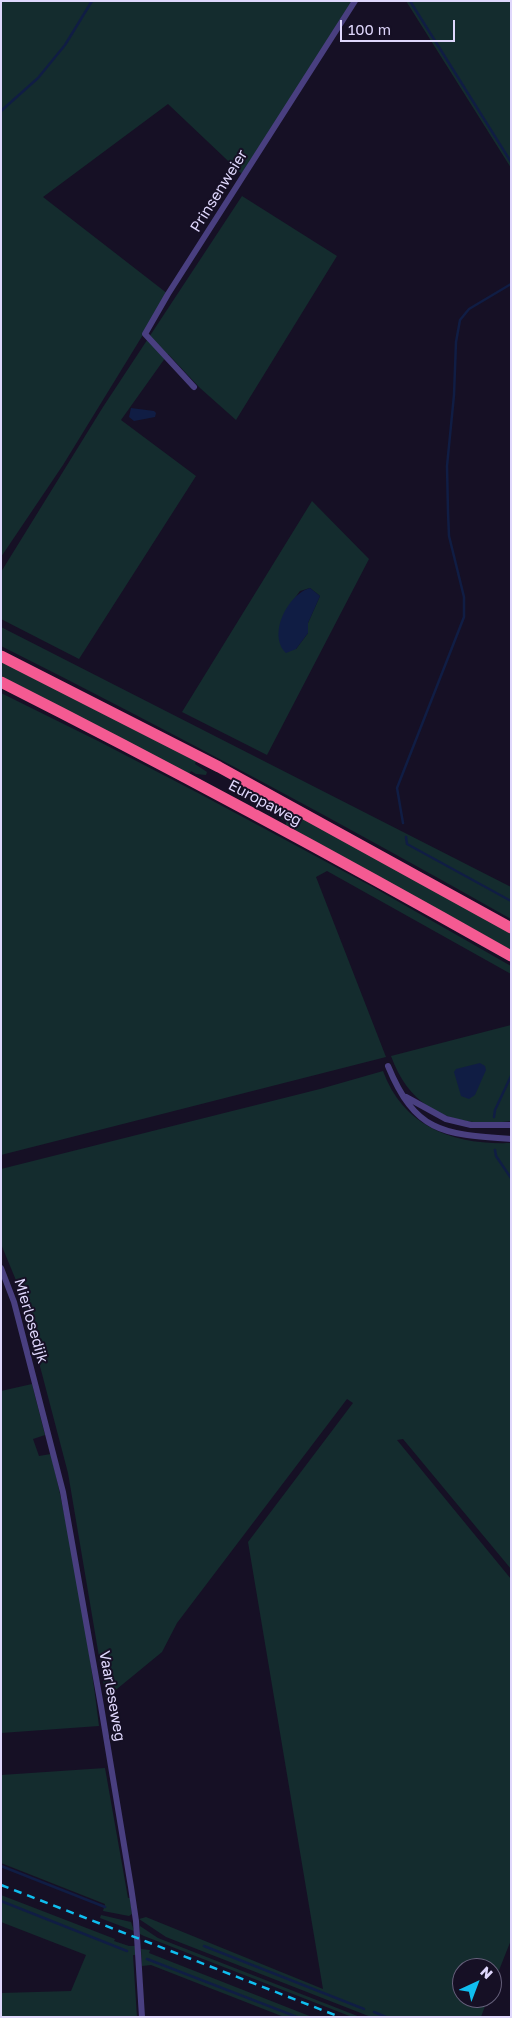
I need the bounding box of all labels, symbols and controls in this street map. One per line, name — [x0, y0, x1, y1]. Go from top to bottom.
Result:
scale bar — [342, 10, 457, 42]
text: 100 m — [348, 20, 391, 38]
street label: Prinsenweier — [186, 146, 252, 236]
street label: Europaweg — [225, 776, 305, 830]
street label: Mierlosedijk — [10, 1276, 52, 1366]
street label: Vaarleseweg — [95, 1649, 129, 1743]
north arrow — [452, 1958, 502, 2008]
text: N — [477, 1963, 497, 1982]

